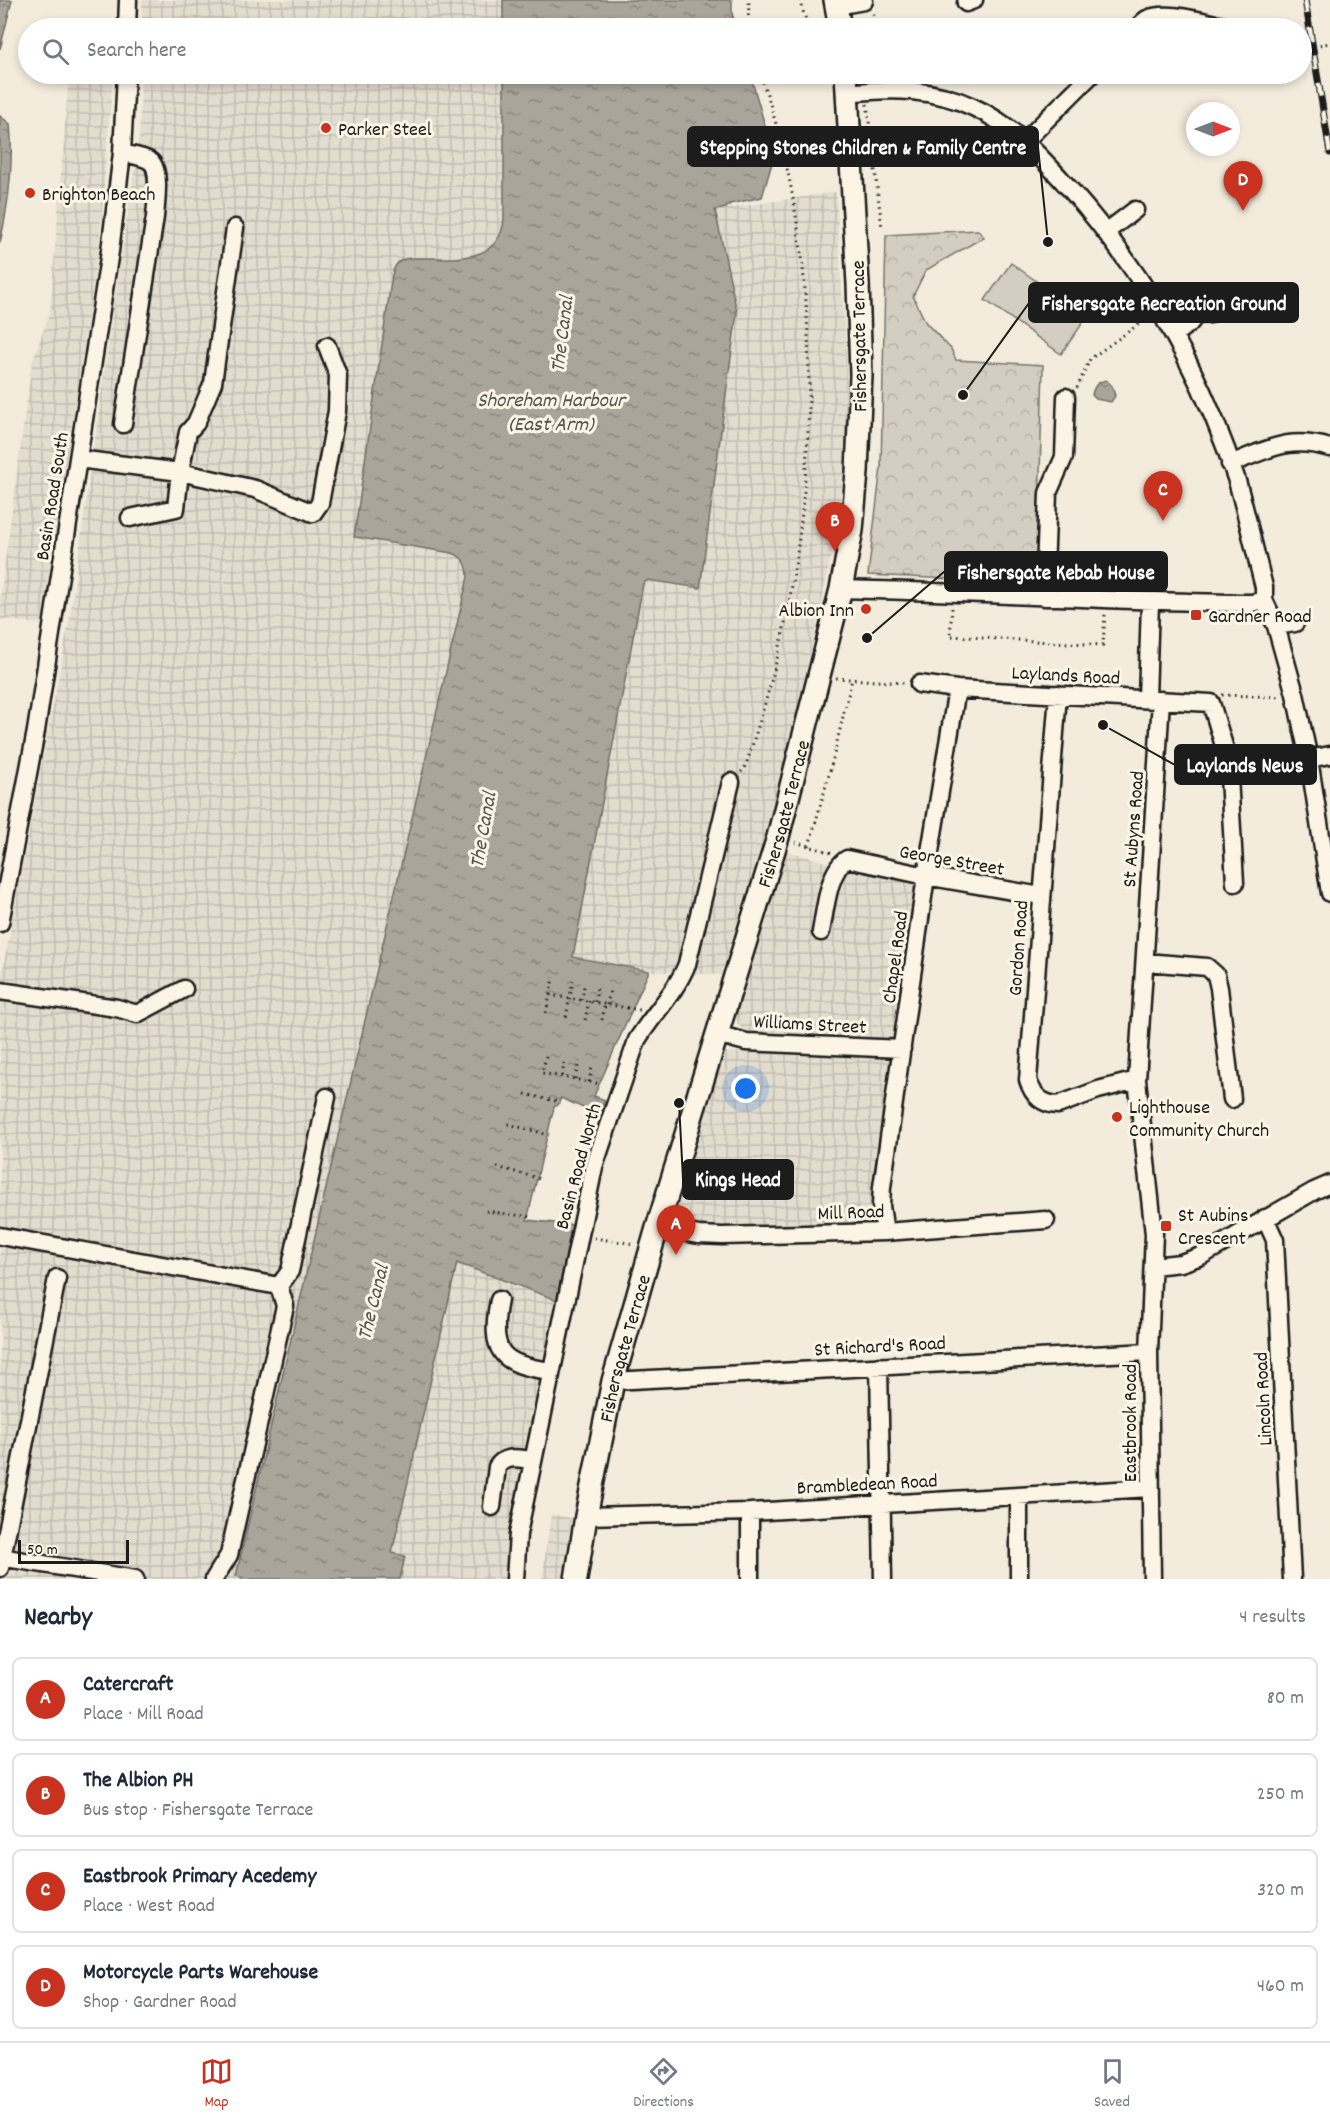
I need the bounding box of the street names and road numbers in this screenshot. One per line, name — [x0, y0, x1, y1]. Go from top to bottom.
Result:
street label: Fishersgate Terrace — [846, 260, 876, 412]
street label: Basin Road South — [30, 430, 78, 563]
street label: Laylands Road — [1011, 660, 1121, 694]
street label: Fishersgate Terrace — [752, 737, 819, 892]
street label: St Aubyns Road — [1117, 770, 1153, 888]
street label: George Street — [897, 839, 1006, 885]
street label: Gordon Road — [1003, 899, 1037, 997]
street label: Chapel Road — [877, 909, 917, 1006]
street label: Williams Street — [753, 1009, 867, 1043]
street label: Basin Road North — [550, 1101, 610, 1233]
street label: Mill Road — [817, 1199, 885, 1229]
street label: Fishersgate Terrace — [594, 1272, 660, 1425]
street label: St Richard's Road — [814, 1331, 947, 1365]
street label: Lincoln Road — [1249, 1351, 1281, 1447]
street label: Eastbrook Road — [1118, 1364, 1146, 1482]
street label: Brambledean Road — [796, 1468, 938, 1504]

